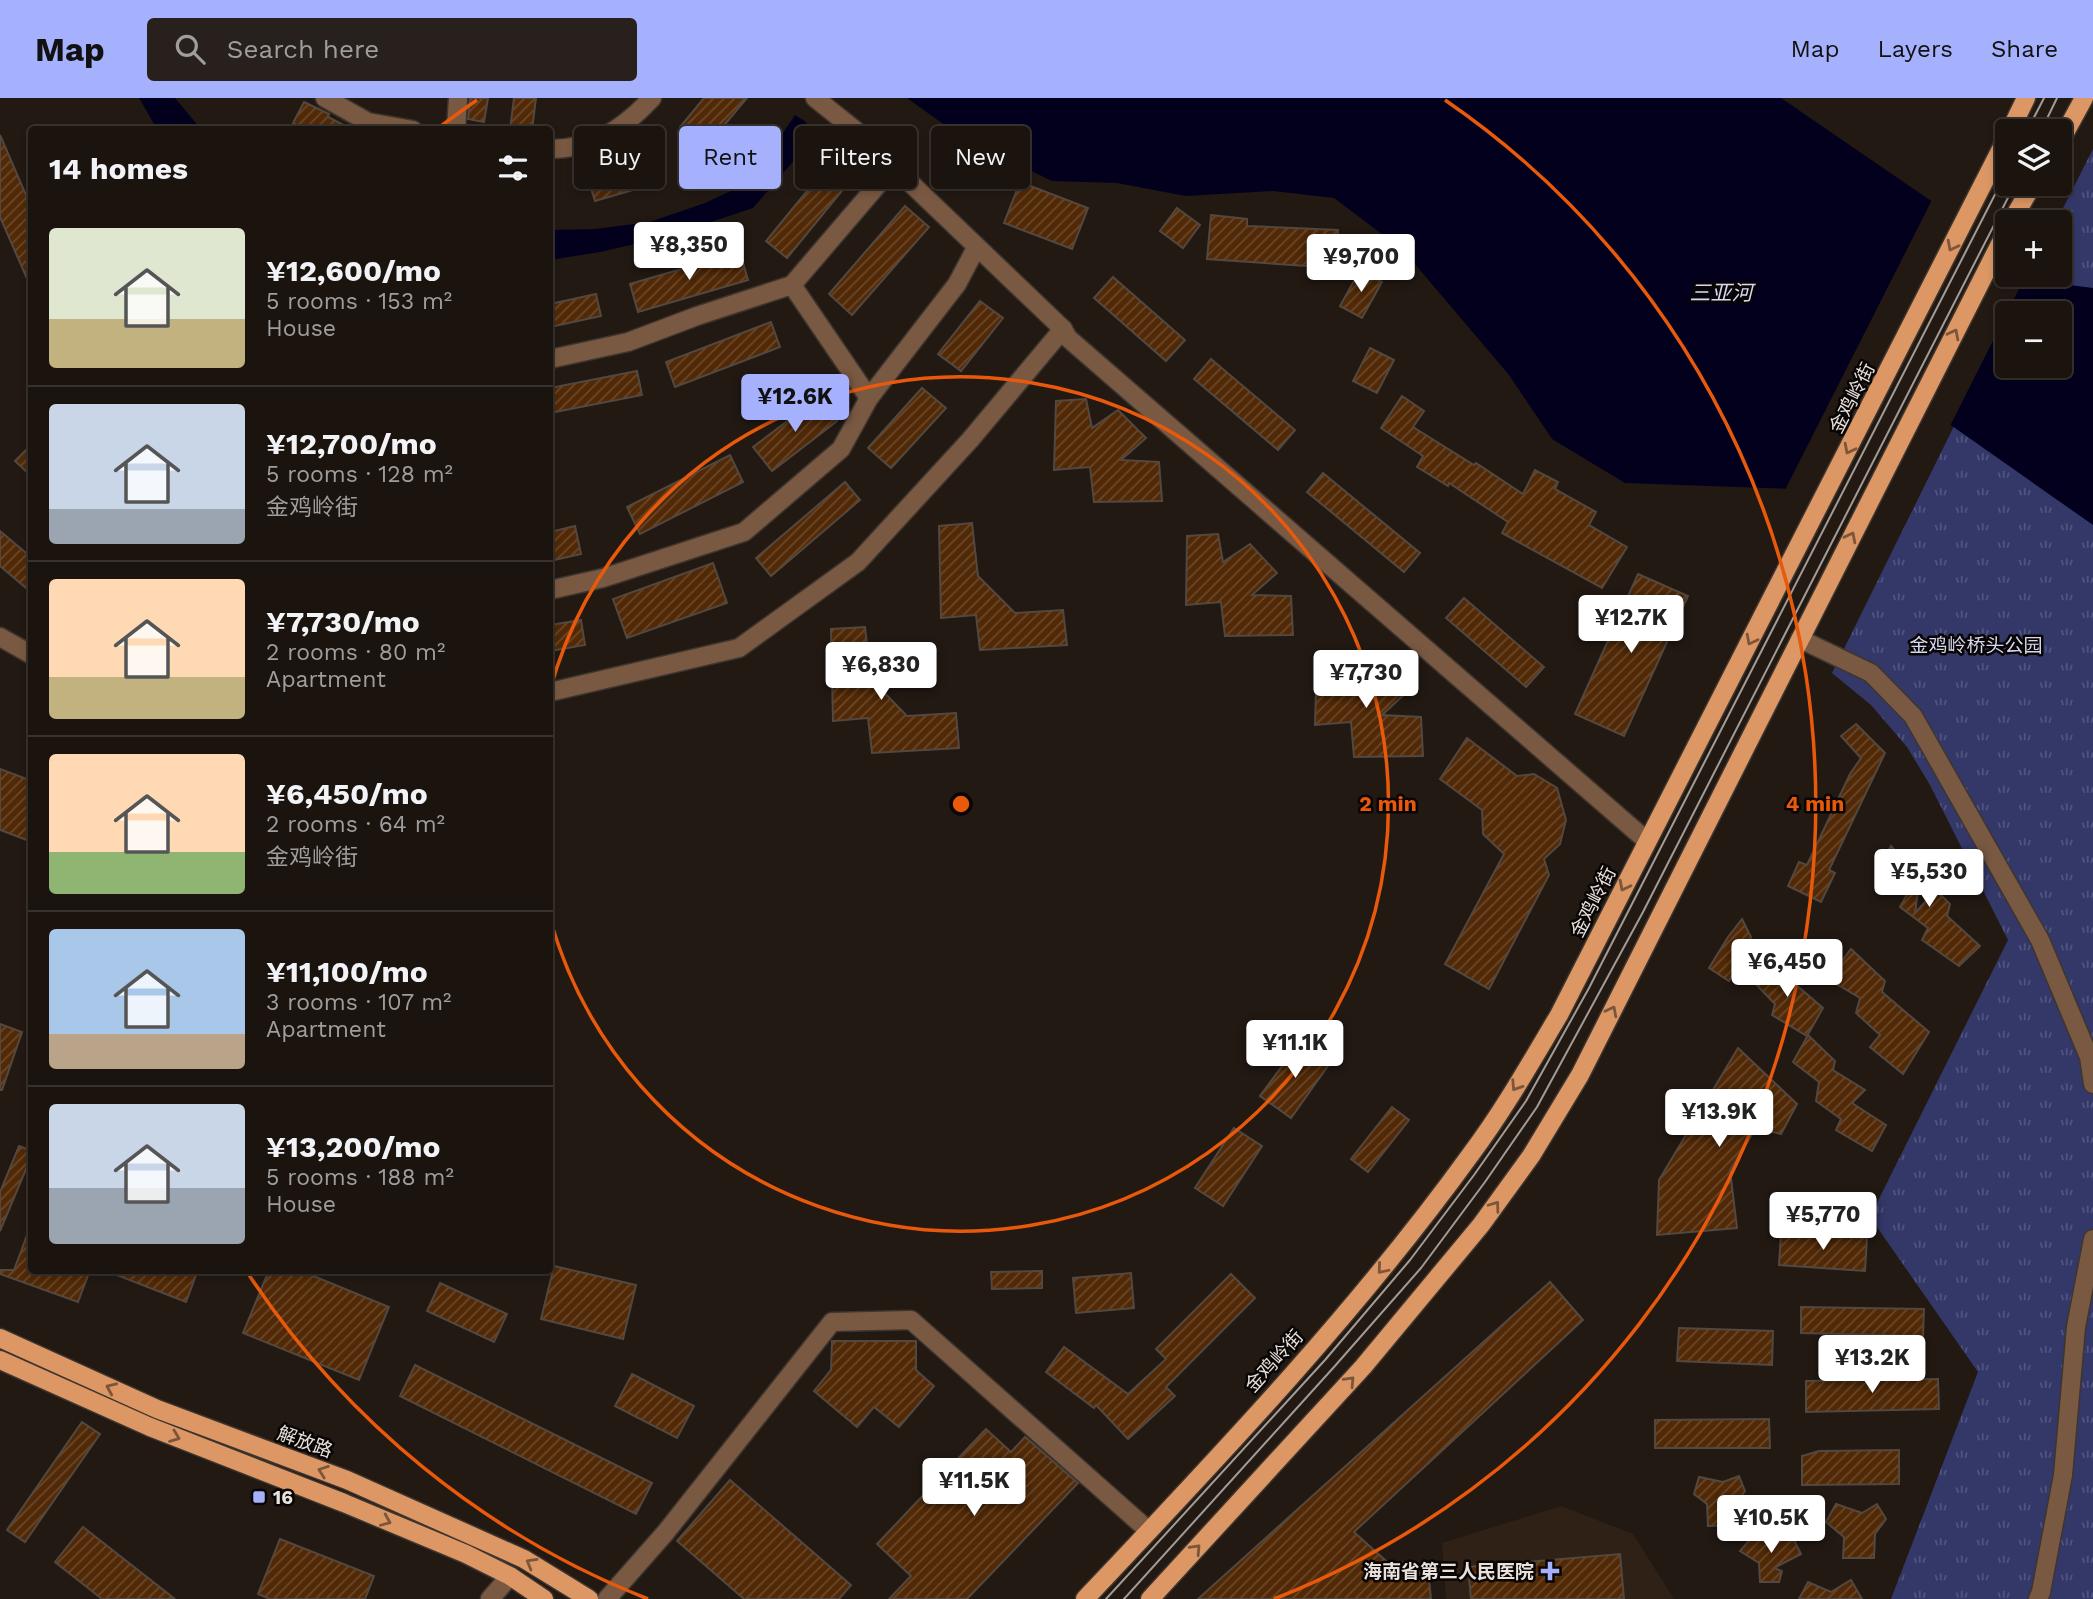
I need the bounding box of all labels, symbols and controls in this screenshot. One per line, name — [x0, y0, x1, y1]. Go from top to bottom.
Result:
search box — [147, 18, 637, 81]
text: Map — [35, 30, 105, 69]
icon: search — [171, 30, 209, 68]
text: Search here — [227, 34, 379, 64]
text: Map — [1791, 35, 1839, 63]
text: Layers — [1877, 35, 1953, 63]
text: Share — [1991, 35, 2058, 63]
map controls — [1995, 119, 2072, 378]
button: layers — [1995, 119, 2072, 196]
chip: Buy — [574, 126, 665, 189]
chip: Rent — [679, 126, 781, 189]
chip: Filters — [795, 126, 917, 189]
chip: New — [931, 126, 1030, 189]
icon: filters — [494, 149, 532, 187]
text: 14 homes — [49, 151, 188, 186]
button: + — [1995, 210, 2072, 287]
pin: ¥8,350 — [632, 222, 746, 282]
text: ¥8,350 — [650, 231, 728, 258]
pin: ¥9,700 — [1304, 234, 1418, 294]
one-way arrow — [1947, 239, 1961, 252]
text: ¥9,700 — [1323, 243, 1399, 270]
text: ¥12,600/mo — [266, 253, 441, 288]
icon: home — [105, 256, 189, 340]
water label: 三亚河 — [1690, 280, 1756, 305]
text: 5 rooms · 153 m² — [266, 288, 452, 315]
button: − — [1995, 301, 2072, 378]
text: House — [266, 315, 336, 342]
one-way arrow — [1946, 329, 1960, 341]
street label: 金鸡岭街 — [1824, 359, 1880, 437]
pin: ¥12.6K — [738, 374, 852, 434]
text: ¥12.6K — [757, 383, 833, 410]
text: ¥12,700/mo — [266, 426, 437, 461]
icon: home — [105, 432, 189, 516]
one-way arrow — [1844, 442, 1857, 454]
text: 5 rooms · 128 m² — [266, 461, 453, 488]
text: 金鸡岭街 — [266, 494, 358, 521]
one-way arrow — [1843, 532, 1857, 544]
pin: ¥12.7K — [1574, 596, 1688, 655]
text: ¥7,730/mo — [266, 604, 420, 639]
text: ¥12.7K — [1595, 604, 1667, 631]
icon: home — [105, 607, 189, 691]
one-way arrow — [1746, 633, 1759, 645]
park label: 金鸡岭桥头公园 — [1909, 634, 2043, 657]
text: 2 rooms · 80 m² — [266, 639, 445, 666]
pin: ¥6,830 — [824, 642, 938, 702]
pin: ¥7,730 — [1309, 650, 1423, 710]
text: ¥6,830 — [842, 651, 920, 678]
text: ¥7,730 — [1329, 659, 1403, 686]
text: Apartment — [266, 666, 386, 693]
text: ¥6,450/mo — [266, 776, 428, 811]
icon: home — [105, 782, 189, 866]
text: 2 min — [1359, 791, 1417, 816]
text: 4 min — [1786, 791, 1844, 816]
centre of rings — [949, 792, 973, 816]
text: 2 rooms · 64 m² — [266, 811, 445, 838]
text: 金鸡岭街 — [266, 844, 358, 871]
pin: ¥5,530 — [1872, 850, 1986, 909]
text: ¥5,530 — [1890, 858, 1968, 885]
street label: 金鸡岭街 — [1565, 863, 1621, 941]
one-way arrow — [1619, 879, 1633, 891]
pin: ¥6,450 — [1730, 940, 1844, 999]
text: ¥6,450 — [1747, 948, 1827, 975]
text: ¥11,100/mo — [266, 954, 428, 989]
icon: home — [105, 957, 189, 1041]
text: 3 rooms · 107 m² — [266, 989, 452, 1016]
one-way arrow — [1604, 1006, 1617, 1018]
text: Apartment — [266, 1016, 386, 1043]
pin: ¥11.1K — [1238, 1020, 1352, 1080]
text: ¥11.1K — [1262, 1029, 1328, 1056]
one-way arrow — [1512, 1078, 1525, 1091]
pin: ¥13.9K — [1662, 1090, 1776, 1149]
text: ¥13.9K — [1681, 1098, 1757, 1125]
text: ¥13,200/mo — [266, 1129, 440, 1164]
icon: home — [105, 1132, 189, 1216]
text: 5 rooms · 188 m² — [266, 1164, 454, 1191]
text: House — [266, 1191, 336, 1218]
pin: ¥5,770 — [1766, 1192, 1880, 1252]
one-way arrow — [1486, 1201, 1499, 1213]
text: ¥5,770 — [1786, 1201, 1861, 1228]
one-way arrow — [1378, 1260, 1390, 1273]
street label: 金鸡岭街 — [1240, 1325, 1308, 1397]
pin: ¥13.2K — [1815, 1336, 1929, 1395]
text: ¥13.2K — [1834, 1344, 1910, 1371]
one-way arrow — [1342, 1376, 1354, 1389]
one-way arrow — [106, 1382, 118, 1396]
street label: 解放路 — [274, 1421, 336, 1463]
one-way arrow — [168, 1428, 180, 1442]
pin: ¥11.5K — [917, 1458, 1031, 1518]
one-way arrow — [317, 1465, 329, 1479]
text: ¥11.5K — [938, 1467, 1010, 1494]
place label: 16 — [273, 1486, 293, 1509]
marker: 16 — [251, 1489, 267, 1505]
pin: ¥10.5K — [1714, 1496, 1828, 1555]
text: ¥10.5K — [1733, 1504, 1809, 1531]
one-way arrow — [379, 1512, 391, 1526]
one-way arrow — [1188, 1544, 1200, 1557]
one-way arrow — [525, 1558, 538, 1571]
place label: 海南省第三人民医院 — [1363, 1560, 1534, 1583]
marker: 海南省第三人民医院 — [1540, 1561, 1560, 1581]

